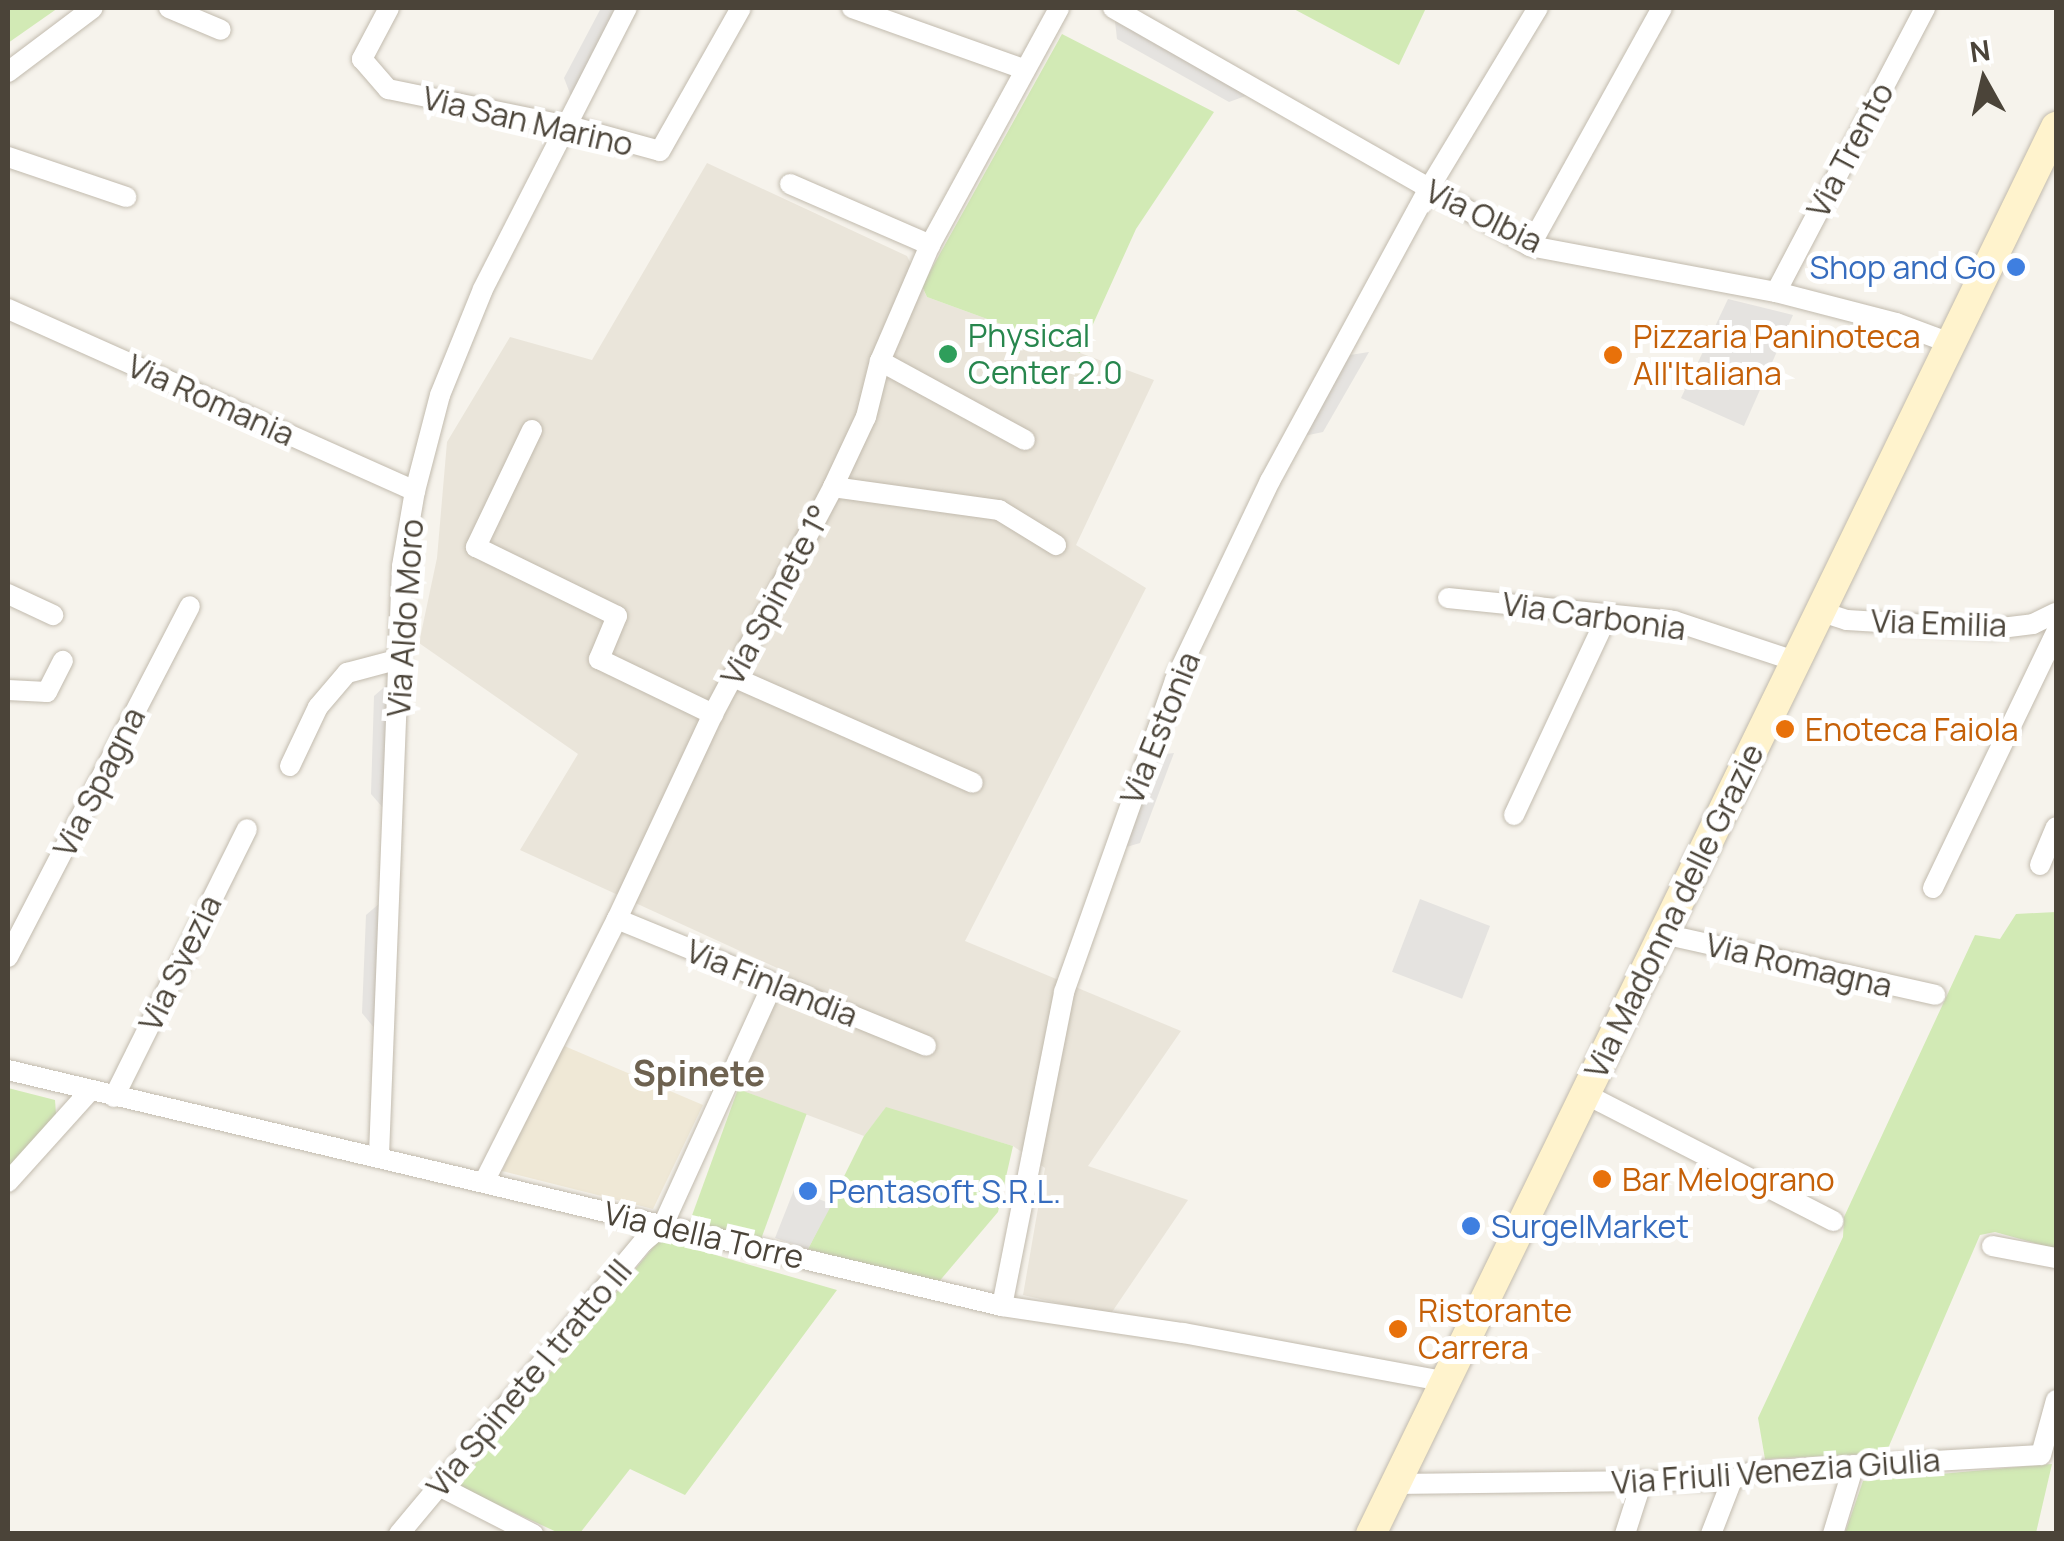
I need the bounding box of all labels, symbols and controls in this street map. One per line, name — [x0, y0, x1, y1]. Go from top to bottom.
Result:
north arrow — [1934, 30, 2034, 130]
text: N — [1967, 30, 1992, 71]
street label: Via Trento — [1798, 76, 1902, 224]
street label: Via San Marino — [419, 78, 637, 164]
street label: Via Olbia — [1419, 171, 1549, 261]
place label: Shop and Go — [1809, 248, 1996, 286]
marker: Shop and Go — [2005, 256, 2027, 278]
place label: Physical Center 2.0 — [968, 317, 1123, 392]
place label: Pizzaria Paninoteca All'Italiana — [1633, 318, 1921, 393]
marker: Physical Center 2.0 — [937, 343, 959, 365]
marker: Pizzaria Paninoteca All'Italiana — [1602, 344, 1624, 366]
street label: Via Romania — [122, 346, 300, 454]
street label: Via Spinete 1° — [713, 498, 839, 692]
street label: Via Aldo Moro — [379, 518, 431, 718]
street label: Via Carbonia — [1500, 584, 1688, 648]
street label: Via Emilia — [1870, 601, 2008, 645]
street label: Via Estonia — [1112, 646, 1208, 810]
street label: Via Spagna — [45, 701, 153, 863]
place label: Enoteca Faiola — [1805, 710, 2019, 748]
marker: Enoteca Faiola — [1774, 718, 1796, 740]
street label: Via Madonna delle Grazie — [1576, 738, 1772, 1084]
street label: Via Svezia — [131, 889, 229, 1037]
street label: Via Romagna — [1702, 925, 1896, 1005]
street label: Via Finlandia — [681, 931, 863, 1035]
district label: Spinete — [633, 1052, 765, 1094]
place label: Bar Melograno — [1622, 1160, 1835, 1198]
marker: Bar Melograno — [1591, 1168, 1613, 1190]
place label: Pentasoft S.R.L. — [828, 1172, 1061, 1210]
marker: Pentasoft S.R.L. — [797, 1180, 819, 1202]
street label: Via della Torre — [600, 1193, 808, 1277]
place label: SurgelMarket — [1491, 1207, 1689, 1245]
marker: SurgelMarket — [1460, 1215, 1482, 1237]
street label: Via Spinete I tratto III — [418, 1251, 640, 1505]
place label: Ristorante Carrera — [1418, 1292, 1572, 1367]
marker: Ristorante Carrera — [1387, 1318, 1409, 1340]
street label: Via Friuli Venezia Giulia — [1610, 1440, 1942, 1502]

